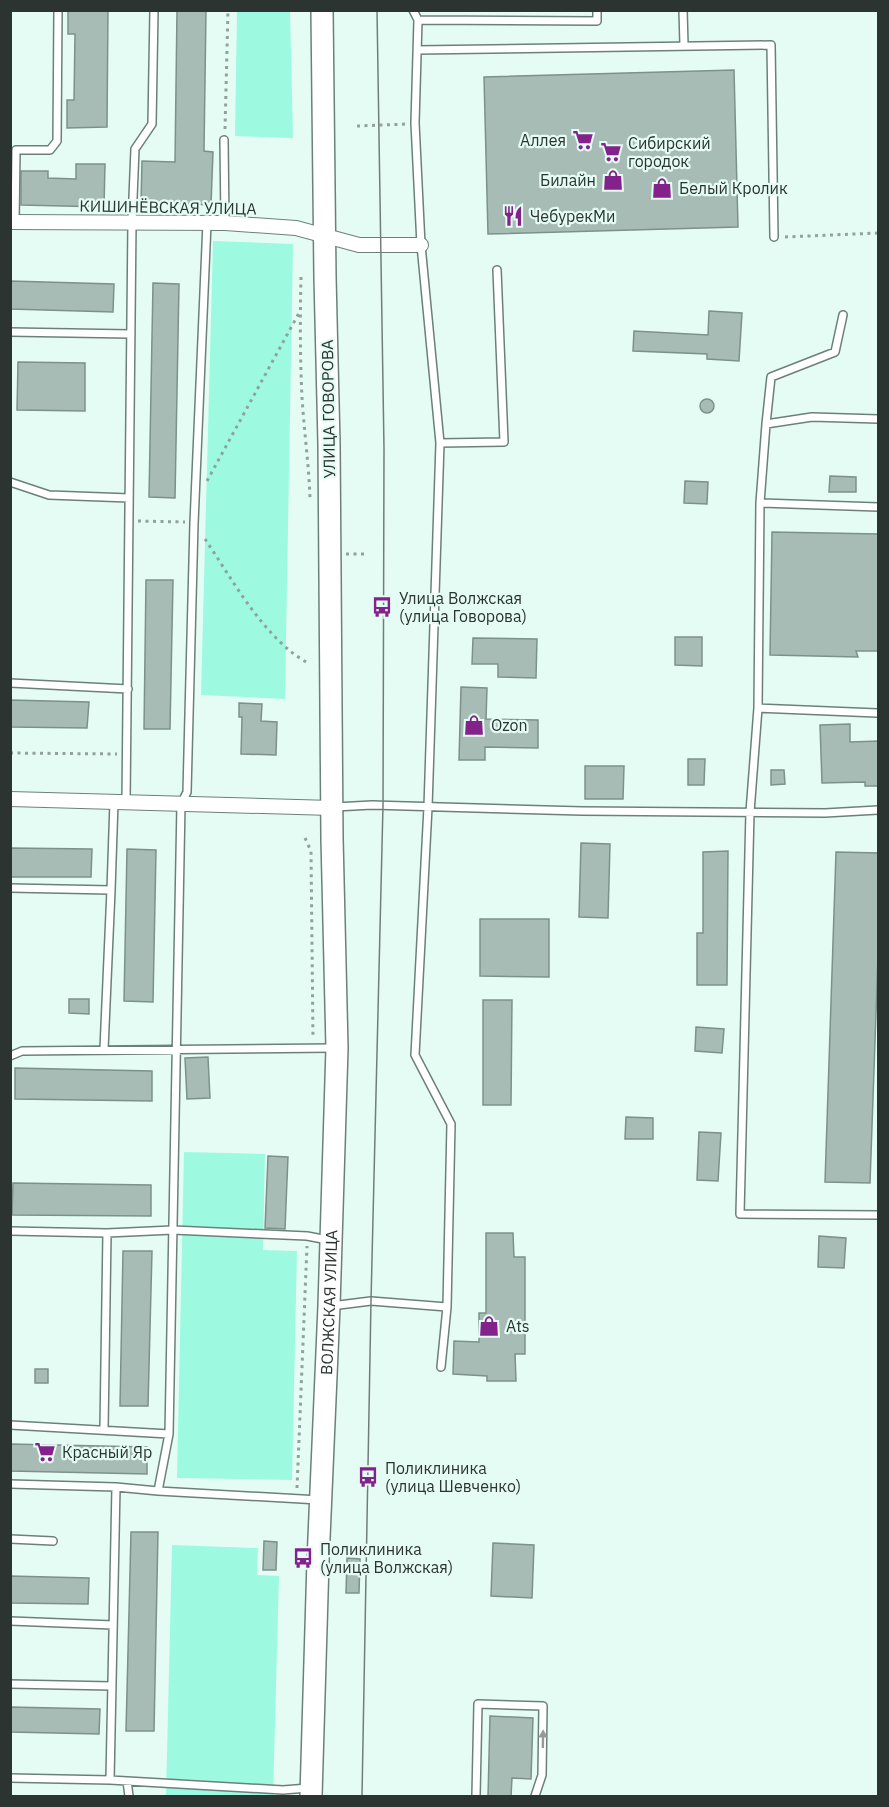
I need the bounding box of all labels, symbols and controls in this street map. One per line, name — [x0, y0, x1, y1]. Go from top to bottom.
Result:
supermarket icon: Аллея — [571, 128, 595, 152]
place label: Аллея — [520, 130, 566, 150]
place label: Сибирский городок — [628, 133, 711, 171]
supermarket icon: Сибирский городок — [599, 140, 623, 164]
shop icon: Билайн — [601, 168, 625, 192]
place label: Билайн — [540, 170, 596, 190]
shop icon: Белый Кролик — [650, 176, 674, 200]
place label: Белый Кролик — [679, 178, 788, 198]
street label: КИШИНЁВСКАЯ УЛИЦА — [79, 195, 257, 219]
restaurant icon: ЧебурекМи — [501, 204, 525, 228]
place label: ЧебурекМи — [530, 206, 615, 226]
street label: УЛИЦА ГОВОРОВА — [317, 339, 339, 479]
place label: Улица Волжская (улица Говорова) — [399, 588, 527, 626]
bus stop icon: Улица Волжская (улица Говорова) — [370, 595, 394, 619]
shop icon: Ozon — [462, 713, 486, 737]
place label: Ozon — [491, 715, 528, 735]
street label: ВОЛЖСКАЯ УЛИЦА — [316, 1229, 341, 1375]
shop icon: Ats — [477, 1314, 501, 1338]
place label: Ats — [506, 1316, 530, 1336]
supermarket icon: Красный Яр — [33, 1440, 57, 1464]
place label: Красный Яр — [62, 1442, 152, 1462]
place label: Поликлиника (улица Шевченко) — [385, 1458, 521, 1496]
bus stop icon: Поликлиника (улица Шевченко) — [356, 1465, 380, 1489]
place label: Поликлиника (улица Волжская) — [320, 1539, 453, 1577]
bus stop icon: Поликлиника (улица Волжская) — [291, 1546, 315, 1570]
one-way arrow — [538, 1730, 548, 1749]

